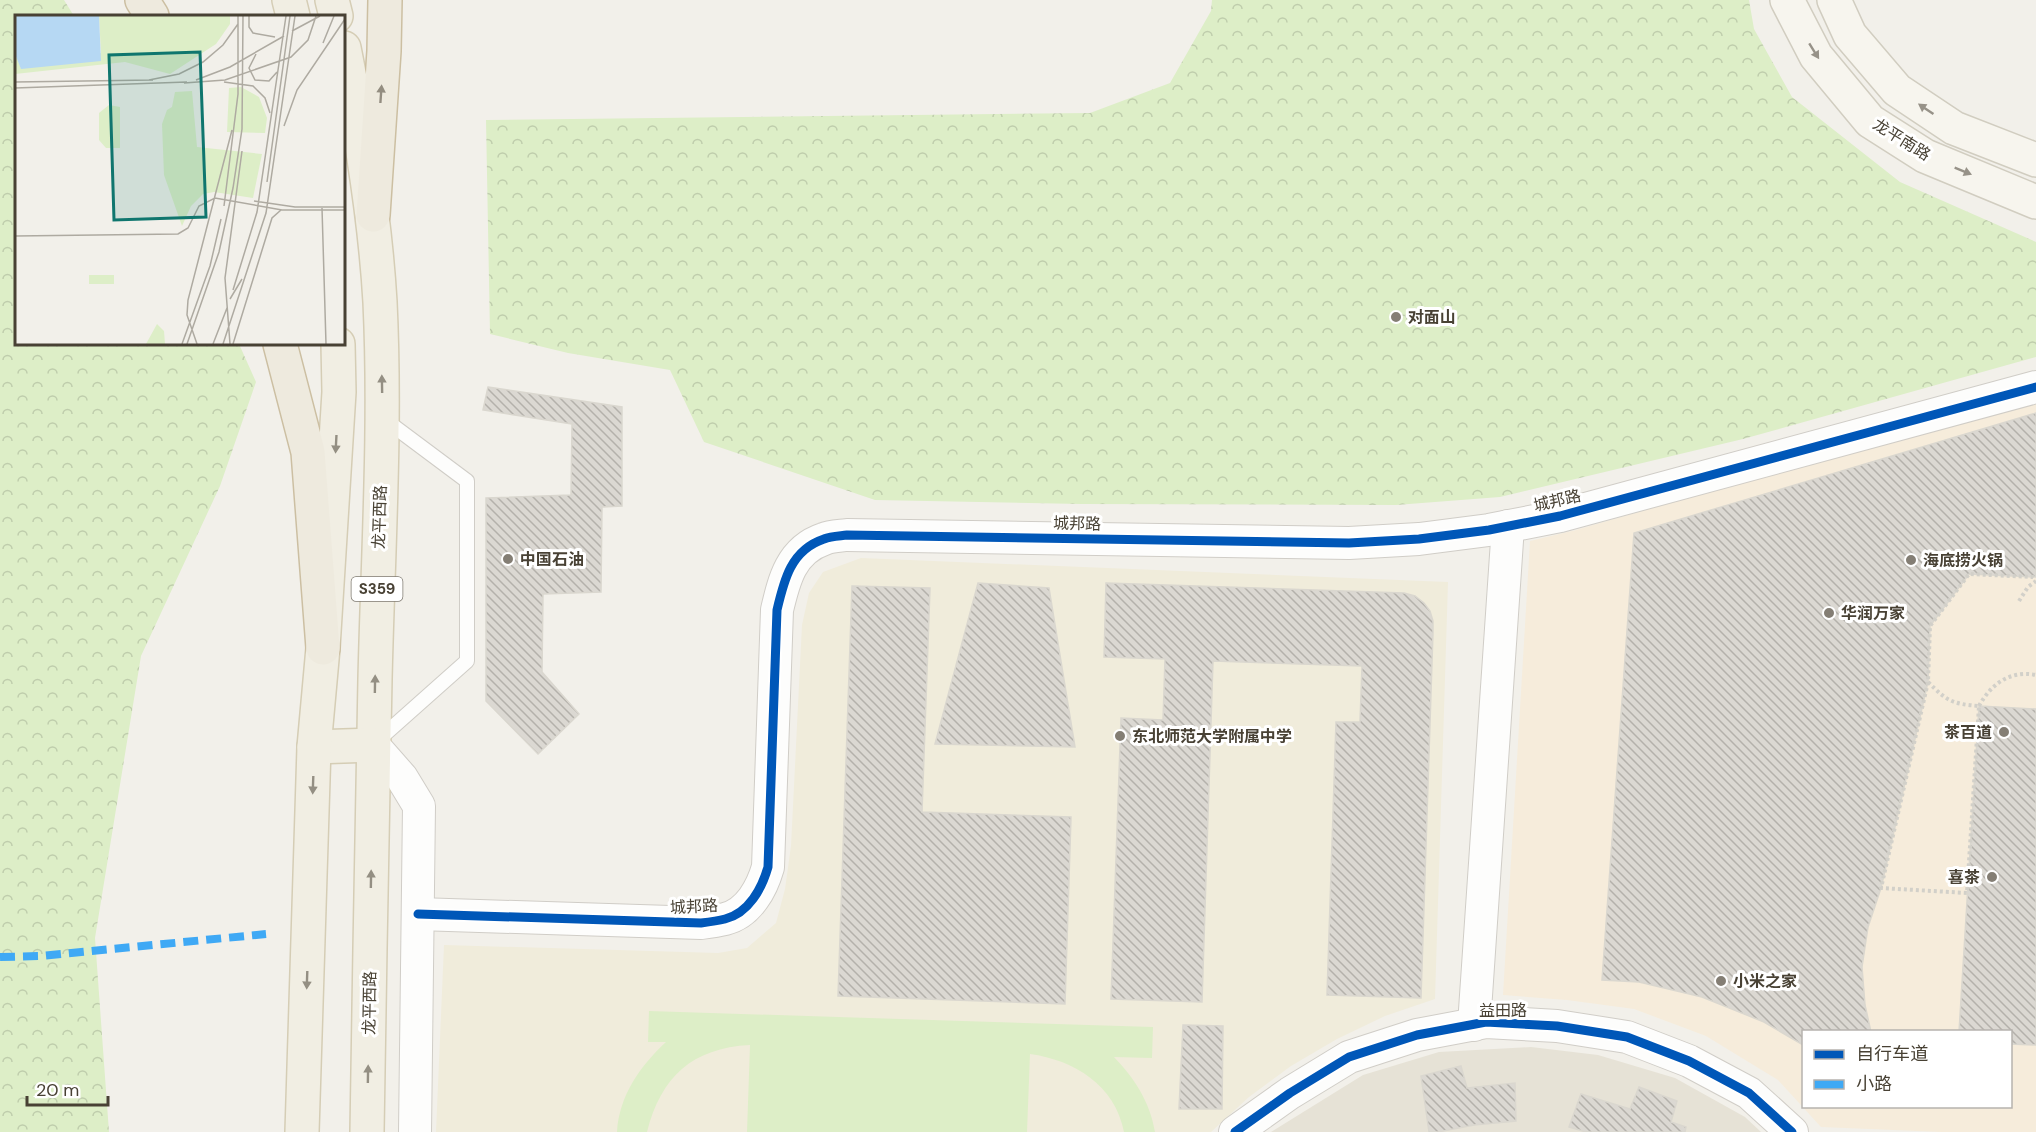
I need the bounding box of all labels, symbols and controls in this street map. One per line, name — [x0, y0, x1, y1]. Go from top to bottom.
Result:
inset map — [15, 15, 345, 345]
one-way arrow — [1809, 43, 1820, 60]
one-way arrow — [376, 84, 386, 103]
one-way arrow — [1918, 104, 1934, 115]
street label: 龙平南路 — [1869, 114, 1934, 165]
one-way arrow — [1954, 166, 1972, 176]
place label: 对面山 — [1408, 307, 1456, 328]
marker: 对面山 — [1389, 310, 1403, 324]
one-way arrow — [377, 374, 387, 393]
one-way arrow — [331, 434, 340, 453]
street label: 龙平西路 — [368, 485, 391, 549]
street label: 城邦路 — [1531, 485, 1583, 516]
street label: 城邦路 — [1053, 513, 1101, 534]
place label: 中国石油 — [520, 549, 584, 570]
place label: 海底捞火锅 — [1923, 550, 2003, 571]
marker: 中国石油 — [501, 552, 515, 566]
marker: 海底捞火锅 — [1904, 553, 1918, 567]
road number: S359 — [352, 577, 403, 601]
place label: 华润万家 — [1841, 603, 1905, 624]
marker: 华润万家 — [1822, 606, 1836, 620]
one-way arrow — [370, 674, 379, 693]
place label: 茶百道 — [1944, 722, 1992, 743]
marker: 茶百道 — [1997, 725, 2011, 739]
place label: 东北师范大学附属中学 — [1132, 726, 1292, 747]
marker: 东北师范大学附属中学 — [1113, 729, 1127, 743]
one-way arrow — [308, 776, 318, 795]
place label: 喜茶 — [1948, 867, 1980, 888]
one-way arrow — [366, 869, 376, 888]
marker: 喜茶 — [1985, 870, 1999, 884]
street label: 城邦路 — [670, 895, 719, 918]
one-way arrow — [302, 970, 312, 989]
street label: 龙平西路 — [358, 971, 381, 1035]
place label: 小米之家 — [1733, 971, 1797, 992]
marker: 小米之家 — [1714, 974, 1728, 988]
street label: 益田路 — [1479, 1000, 1527, 1021]
legend — [1802, 1030, 2012, 1108]
text: 自行车道 — [1856, 1042, 1928, 1066]
one-way arrow — [363, 1064, 373, 1083]
scale bar — [27, 1069, 108, 1107]
text: 小路 — [1856, 1072, 1892, 1096]
text: 20 m — [36, 1078, 79, 1102]

